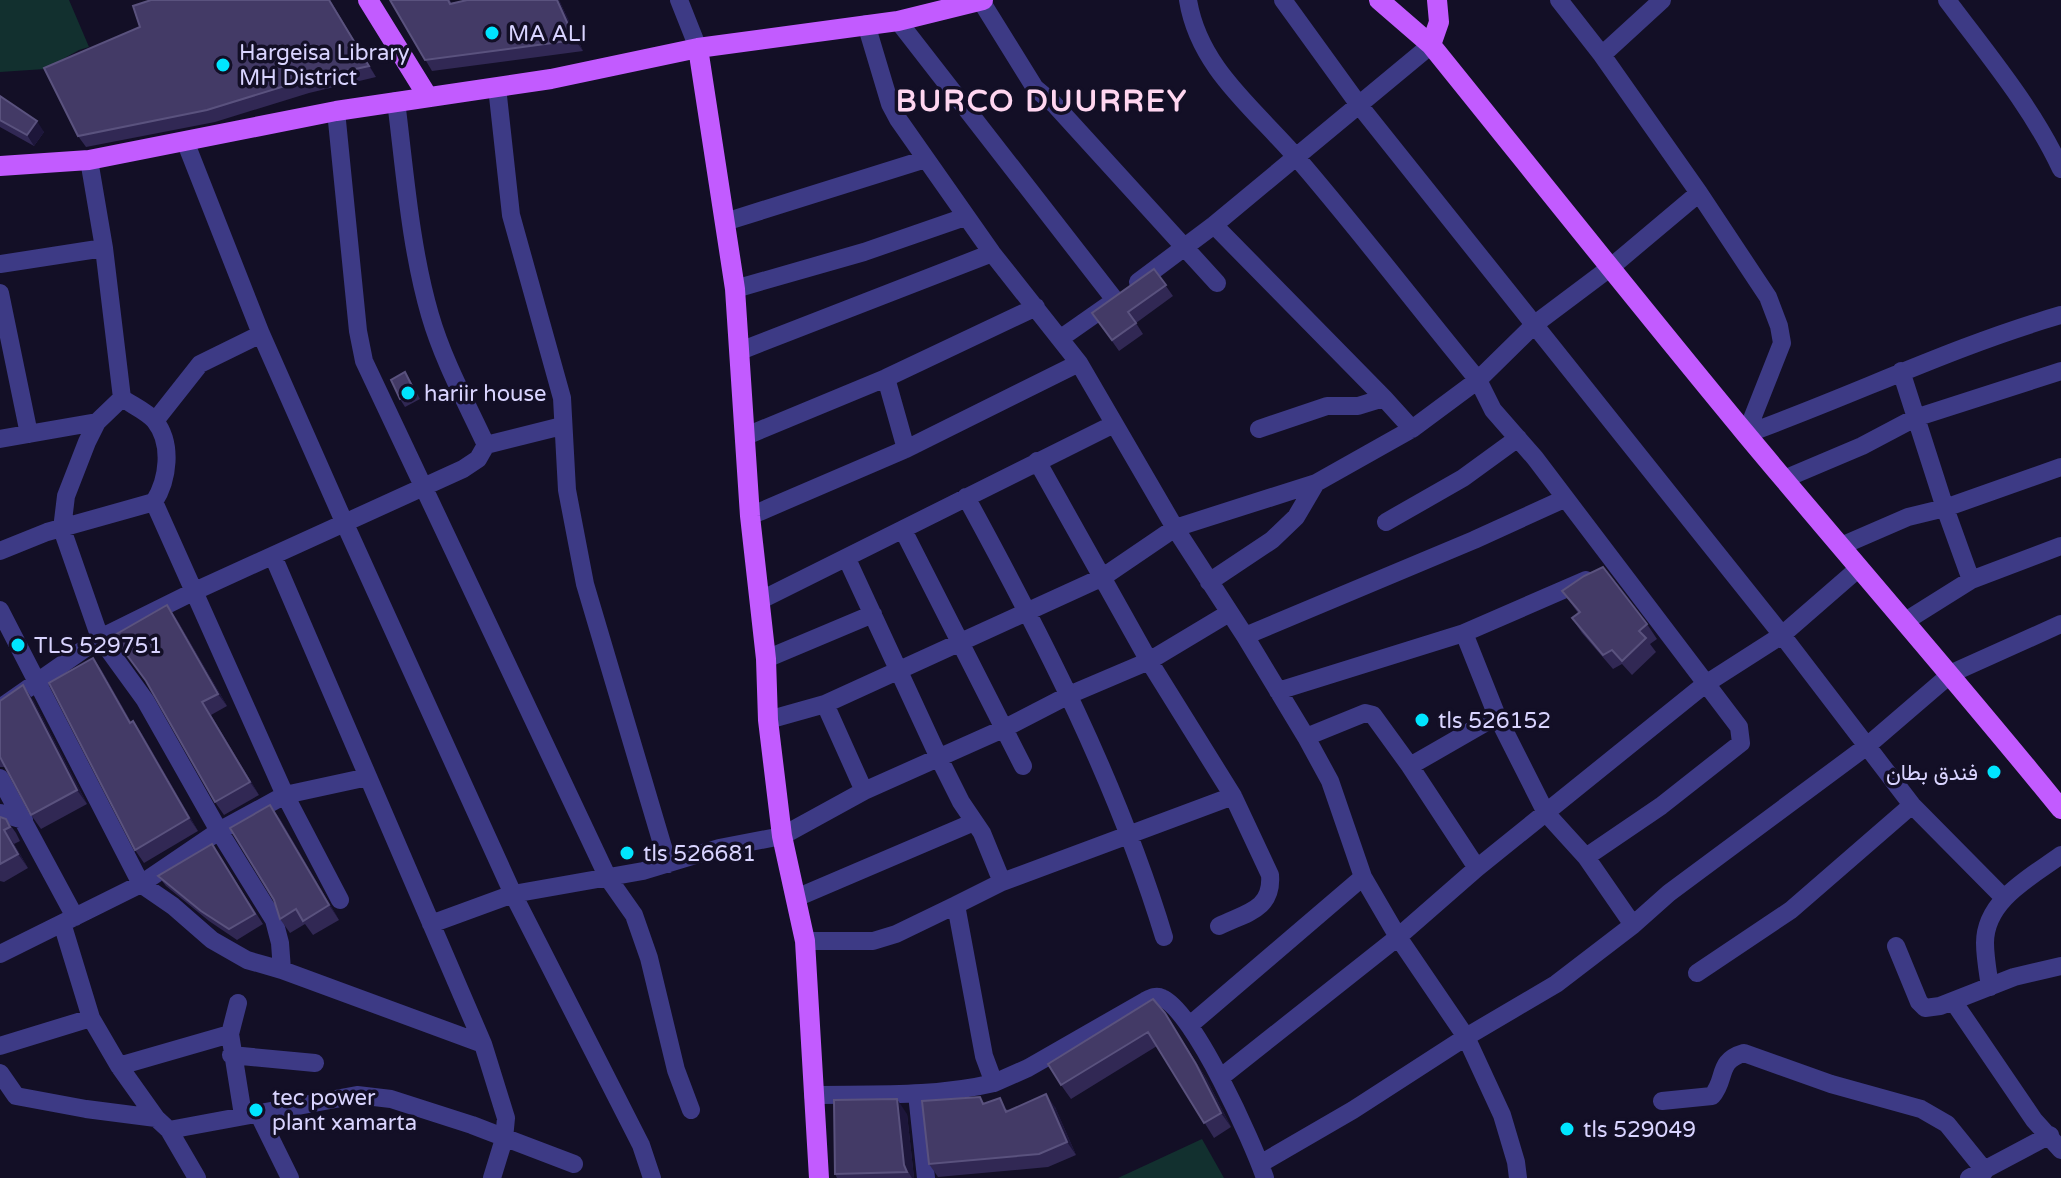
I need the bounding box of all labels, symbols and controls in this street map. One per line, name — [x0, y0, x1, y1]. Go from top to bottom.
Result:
place label: MA ALI — [508, 21, 587, 47]
marker: MA ALI — [483, 24, 501, 42]
place label: Hargeisa Library MH District — [239, 40, 410, 91]
marker: Hargeisa Library MH District — [214, 56, 232, 74]
district label: BURCO DUURREY — [896, 83, 1188, 120]
place label: hariir house — [424, 381, 546, 407]
marker: hariir house — [399, 384, 417, 402]
place label: TLS 529751 — [34, 633, 162, 659]
marker: TLS 529751 — [9, 636, 27, 654]
place label: tls 526152 — [1438, 708, 1551, 734]
marker: tls 526152 — [1413, 711, 1431, 729]
place label: فندق بطان — [1886, 760, 1978, 786]
marker: فندق بطان — [1985, 763, 2003, 781]
place label: tls 526681 — [643, 841, 756, 867]
marker: tls 526681 — [618, 844, 636, 862]
place label: tec power plant xamarta — [272, 1085, 417, 1136]
marker: tec power plant xamarta — [247, 1101, 265, 1119]
place label: tls 529049 — [1583, 1117, 1696, 1143]
marker: tls 529049 — [1558, 1120, 1576, 1138]

